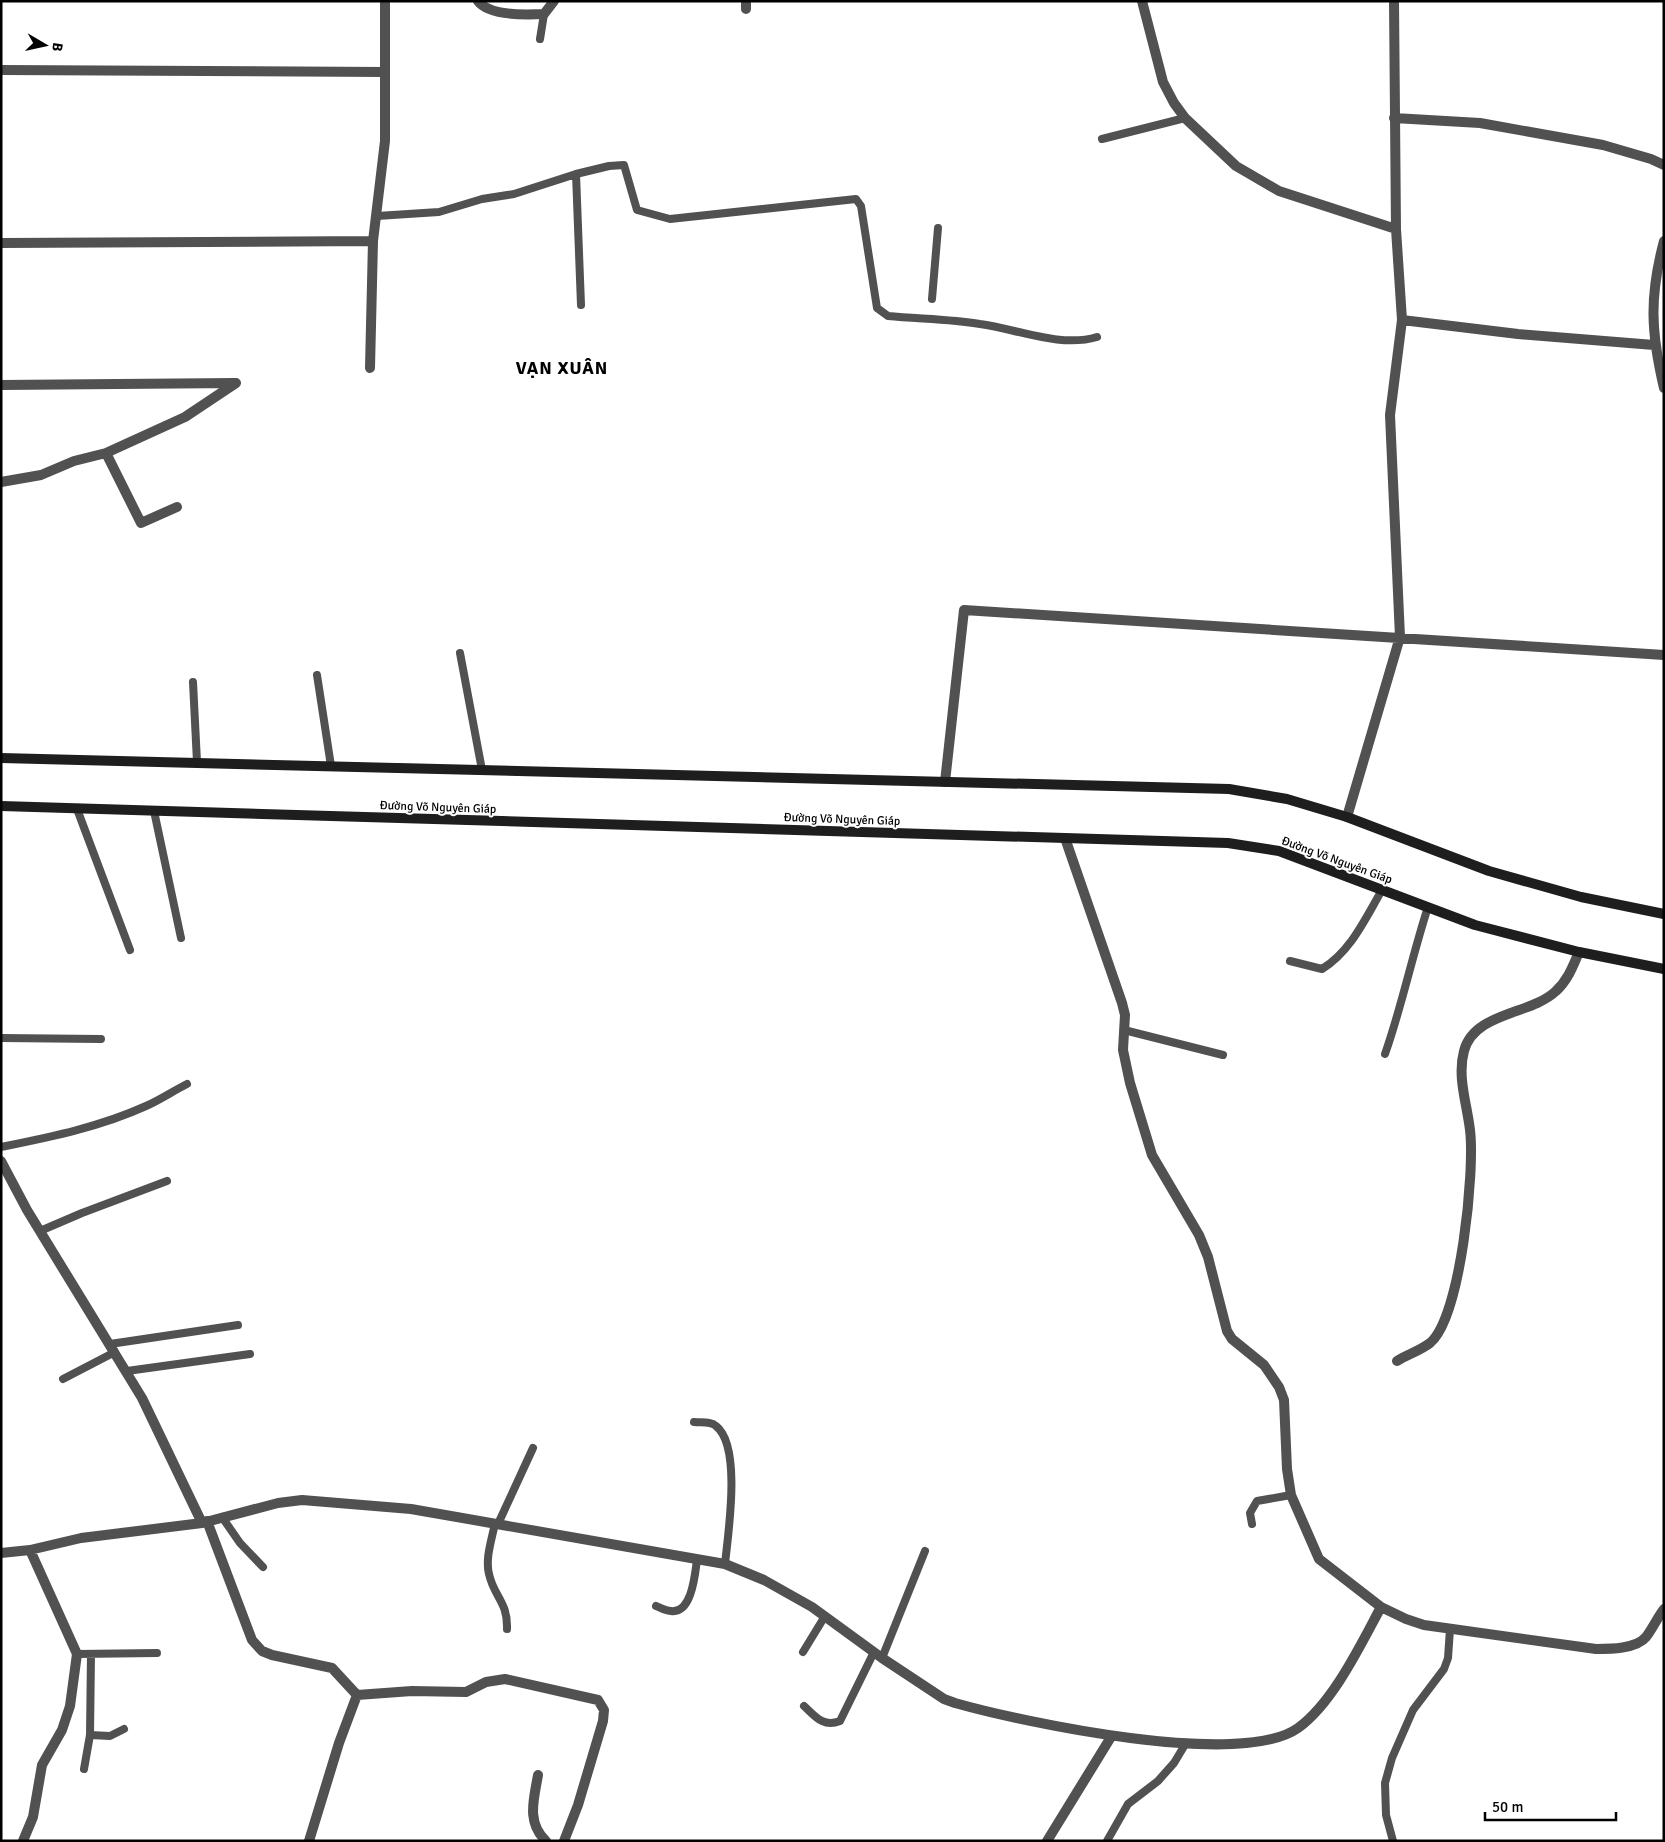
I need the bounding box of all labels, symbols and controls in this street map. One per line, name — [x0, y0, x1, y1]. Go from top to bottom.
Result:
north arrow — [20, 20, 70, 70]
text: B — [48, 41, 66, 53]
district label: VẠN XUÂN — [516, 357, 608, 379]
street label: Đường Võ Nguyên Giáp — [379, 798, 497, 817]
street label: Đường Võ Nguyên Giáp — [783, 810, 901, 829]
street label: Đường Võ Nguyên Giáp — [1279, 833, 1394, 887]
scale bar — [1485, 1790, 1616, 1822]
text: 50 m — [1492, 1798, 1523, 1816]

